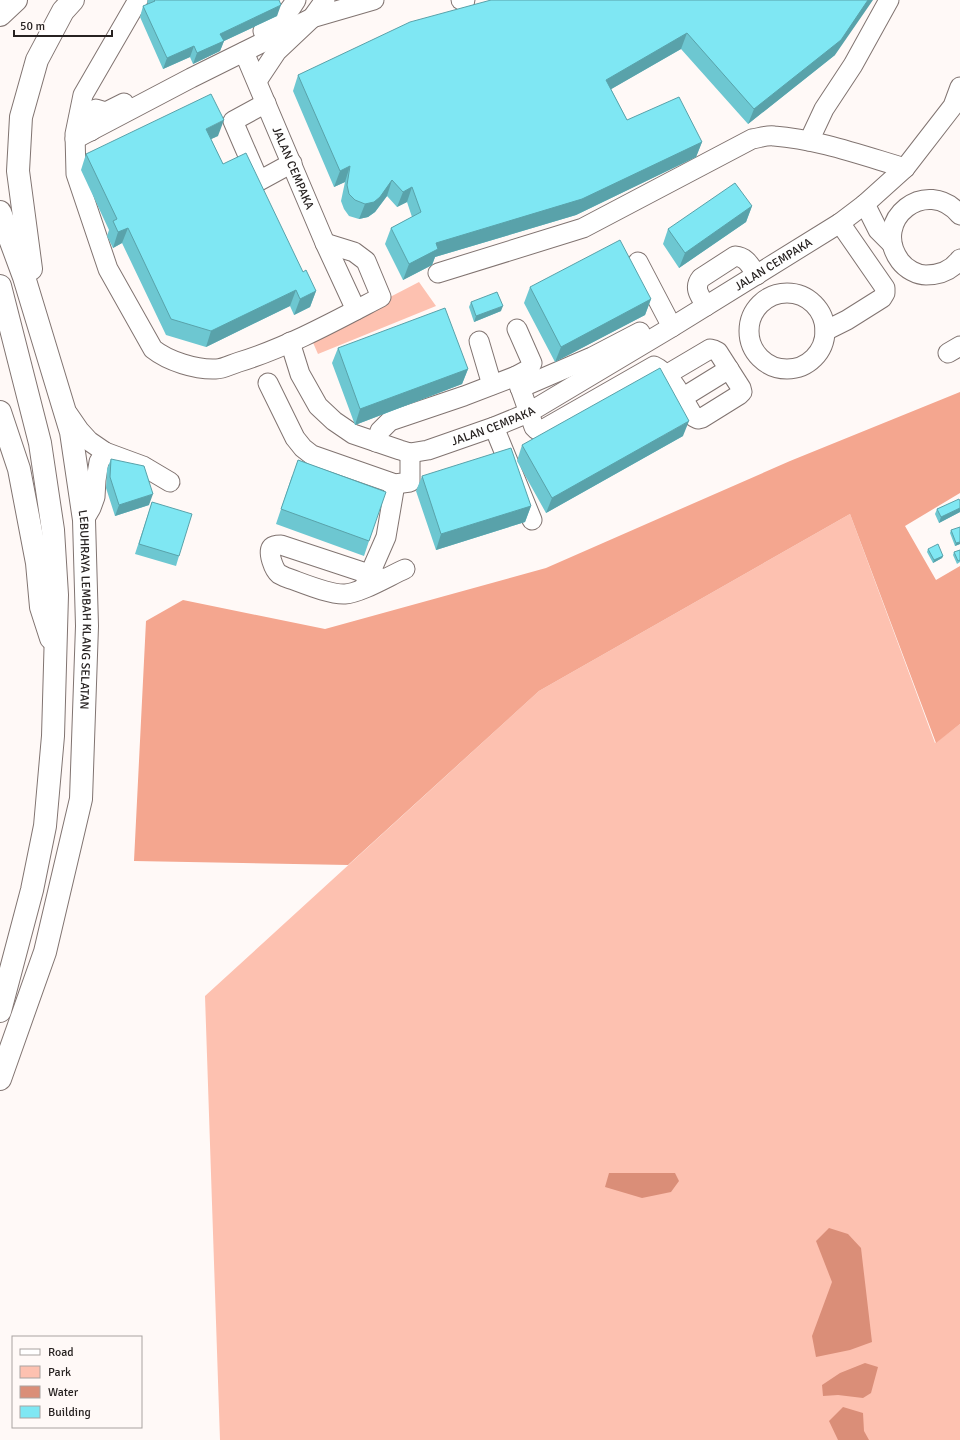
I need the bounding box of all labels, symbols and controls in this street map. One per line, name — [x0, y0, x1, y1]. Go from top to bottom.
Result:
scale bar — [14, 12, 112, 38]
text: 50 m — [20, 19, 45, 34]
street label: JALAN CEMPAKA — [269, 124, 318, 212]
street label: JALAN CEMPAKA — [732, 234, 815, 294]
street label: JALAN CEMPAKA — [449, 403, 538, 449]
street label: LEBUHRAYA LEMBAH KLANG SELATAN — [75, 509, 95, 710]
legend — [12, 1336, 142, 1428]
text: Road — [48, 1345, 74, 1360]
text: Park — [48, 1365, 71, 1380]
text: Water — [48, 1385, 79, 1400]
text: Building — [48, 1405, 91, 1420]

